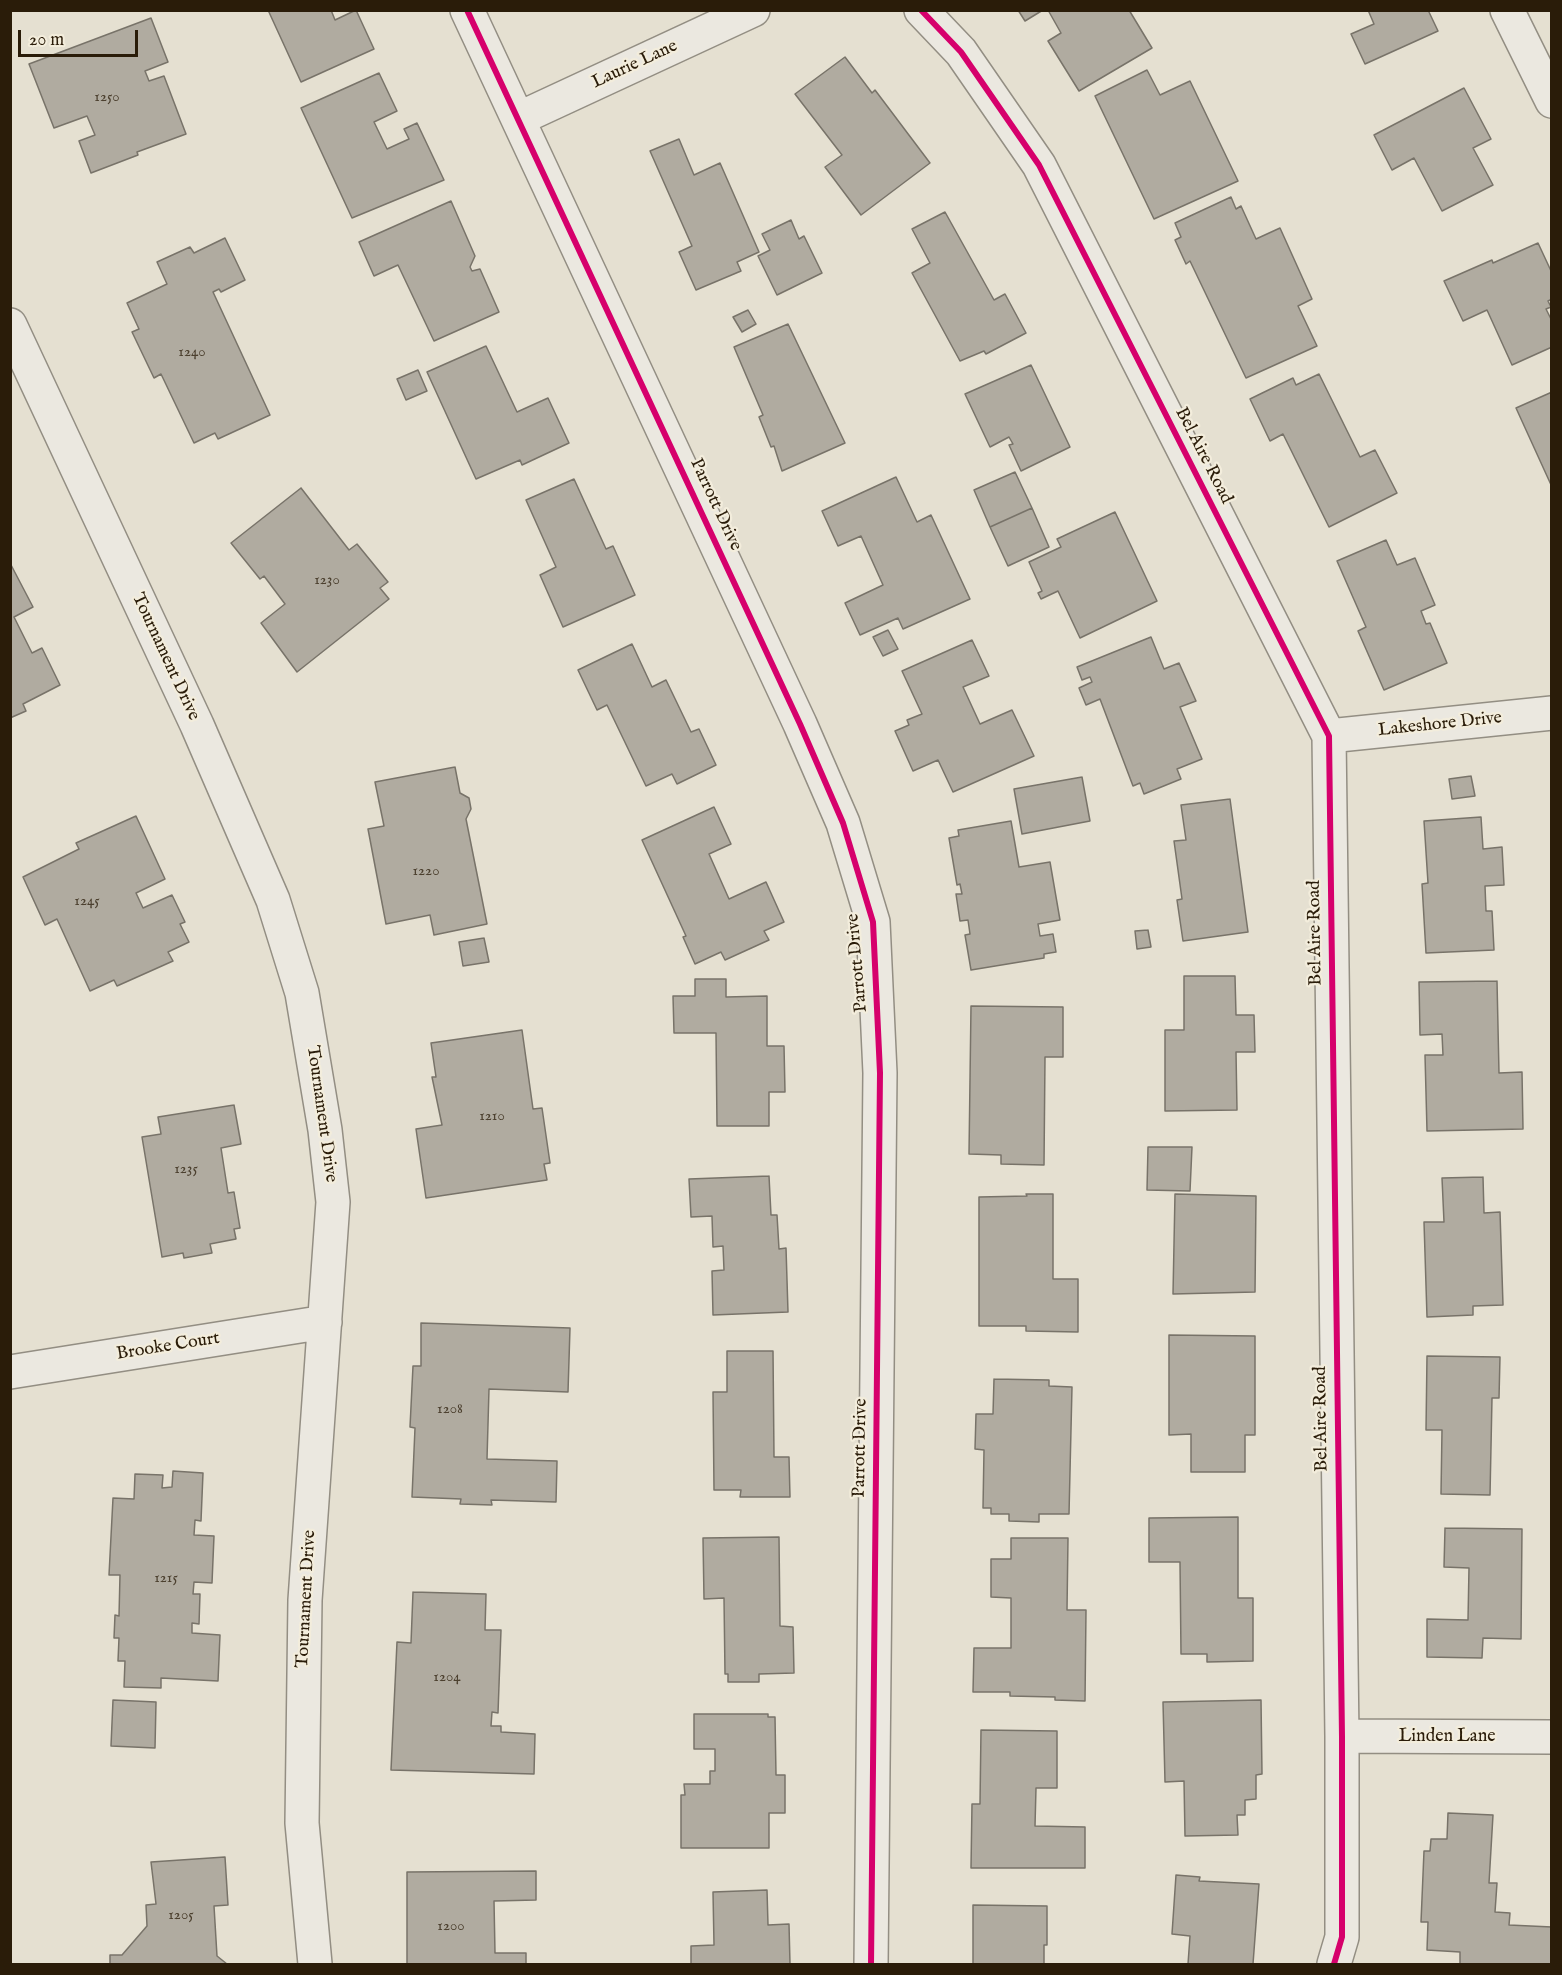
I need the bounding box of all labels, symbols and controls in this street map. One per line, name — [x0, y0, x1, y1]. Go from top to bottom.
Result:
scale bar — [21, 18, 141, 56]
text: 20 m — [29, 29, 64, 52]
street label: Laurie Lane — [589, 36, 681, 94]
house number: 1250 — [94, 89, 120, 107]
house number: 1240 — [178, 344, 206, 362]
street label: Bel Aire Road — [1169, 404, 1237, 508]
street label: Parrott Drive — [684, 455, 746, 555]
house number: 1230 — [314, 572, 340, 590]
street label: Tournament Drive — [126, 590, 204, 724]
street label: Lakeshore Drive — [1377, 708, 1503, 742]
house number: 1220 — [412, 863, 440, 881]
street label: Bel Aire Road — [1304, 880, 1328, 986]
house number: 1245 — [74, 893, 100, 911]
street label: Parrott Drive — [843, 913, 873, 1013]
street label: Tournament Drive — [301, 1044, 341, 1184]
house number: 1210 — [479, 1108, 505, 1126]
house number: 1235 — [174, 1161, 198, 1179]
street label: Brooke Court — [115, 1328, 221, 1366]
street label: Bel Aire Road — [1310, 1366, 1334, 1472]
street label: Parrott Drive — [849, 1398, 873, 1498]
house number: 1208 — [437, 1401, 463, 1419]
street label: Tournament Drive — [293, 1529, 321, 1669]
house number: 1215 — [154, 1570, 178, 1588]
house number: 1204 — [433, 1669, 461, 1687]
street label: Linden Lane — [1398, 1726, 1496, 1748]
house number: 1205 — [168, 1907, 194, 1925]
house number: 1200 — [437, 1918, 465, 1936]

